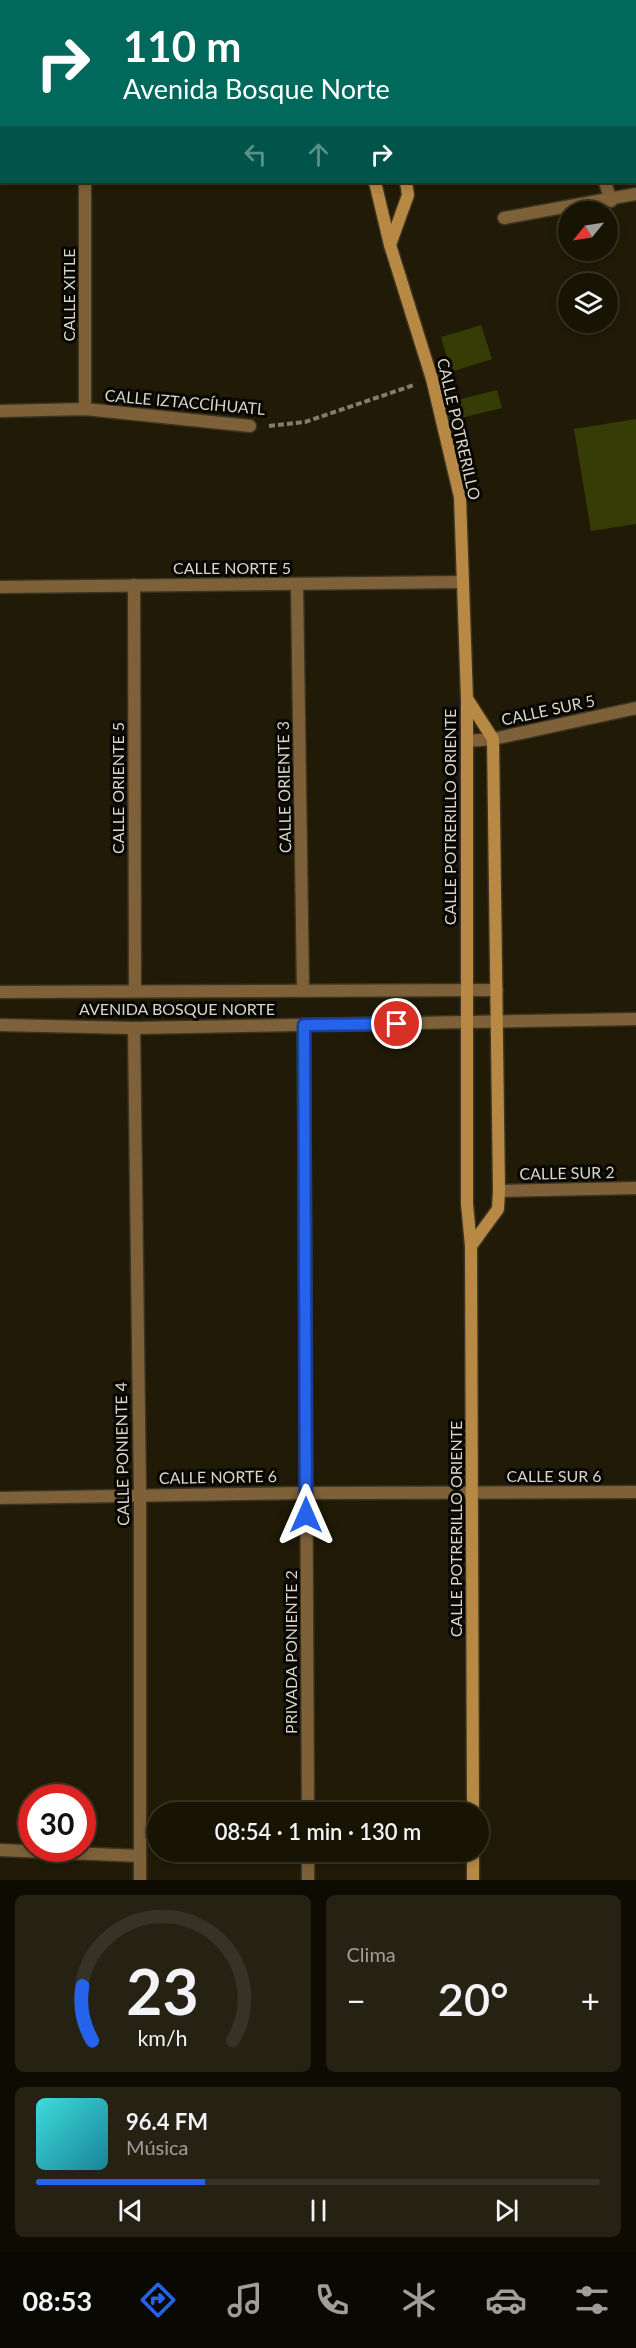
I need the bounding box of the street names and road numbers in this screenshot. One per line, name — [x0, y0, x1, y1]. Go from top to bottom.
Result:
street label: CALLE XITLE — [59, 248, 78, 342]
street label: CALLE POTRERILLO — [434, 356, 485, 502]
street label: CALLE IZTACCÍHUATL — [104, 385, 266, 418]
street label: CALLE NORTE 5 — [173, 558, 291, 577]
street label: CALLE SUR 5 — [499, 690, 596, 729]
street label: CALLE POTRERILLO ORIENTE — [440, 709, 459, 925]
street label: CALLE ORIENTE 3 — [273, 721, 294, 853]
street label: CALLE ORIENTE 5 — [108, 722, 127, 854]
street label: AVENIDA BOSQUE NORTE — [79, 999, 275, 1018]
street label: CALLE SUR 2 — [519, 1162, 615, 1183]
street label: CALLE PONIENTE 4 — [111, 1382, 132, 1526]
street label: CALLE POTRERILLO ORIENTE — [446, 1421, 465, 1637]
street label: CALLE NORTE 6 — [159, 1466, 277, 1487]
street label: CALLE SUR 6 — [506, 1466, 602, 1485]
street label: PRIVADA PONIENTE 2 — [281, 1570, 300, 1734]

